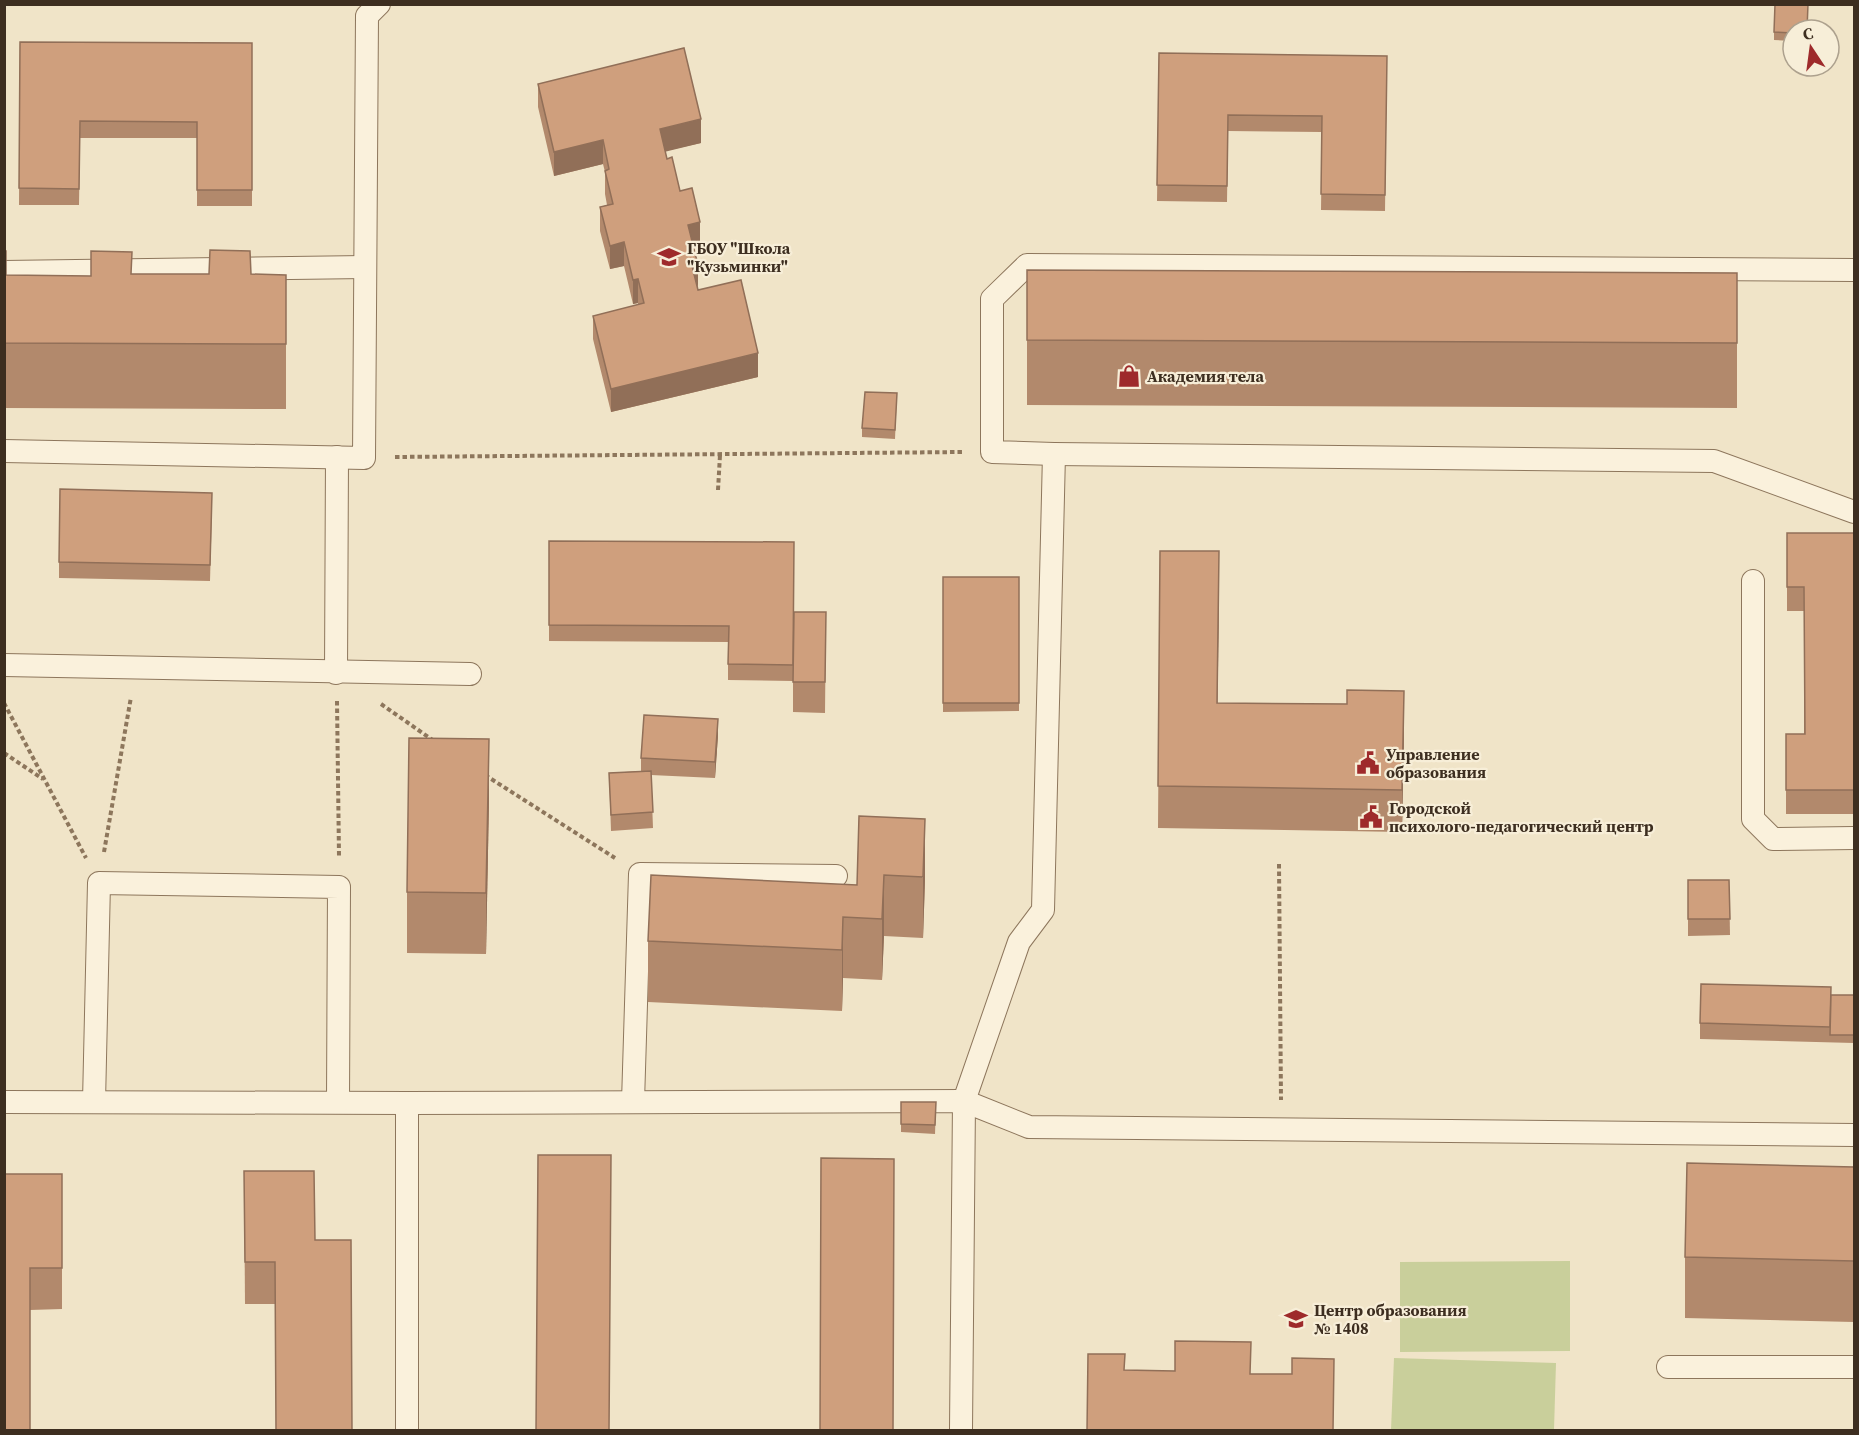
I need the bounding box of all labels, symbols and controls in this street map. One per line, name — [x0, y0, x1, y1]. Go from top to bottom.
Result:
north arrow — [1781, 18, 1841, 78]
text: С — [1800, 22, 1815, 45]
place label: ГБОУ "Школа "Кузьминки" — [687, 237, 791, 277]
school or university icon: ГБОУ "Школа "Кузьминки" — [656, 244, 682, 270]
shop icon: Академия тела — [1116, 363, 1142, 389]
place label: Академия тела — [1147, 365, 1264, 387]
place label: Управление образования — [1386, 743, 1486, 783]
public building icon: Управление образования — [1355, 750, 1381, 776]
place label: Городской психолого-педагогический центр — [1389, 797, 1654, 837]
public building icon: Городской психолого-педагогический центр — [1358, 804, 1384, 830]
place label: Центр образования № 1408 — [1314, 1299, 1467, 1339]
school or university icon: Центр образования № 1408 — [1283, 1306, 1309, 1332]

